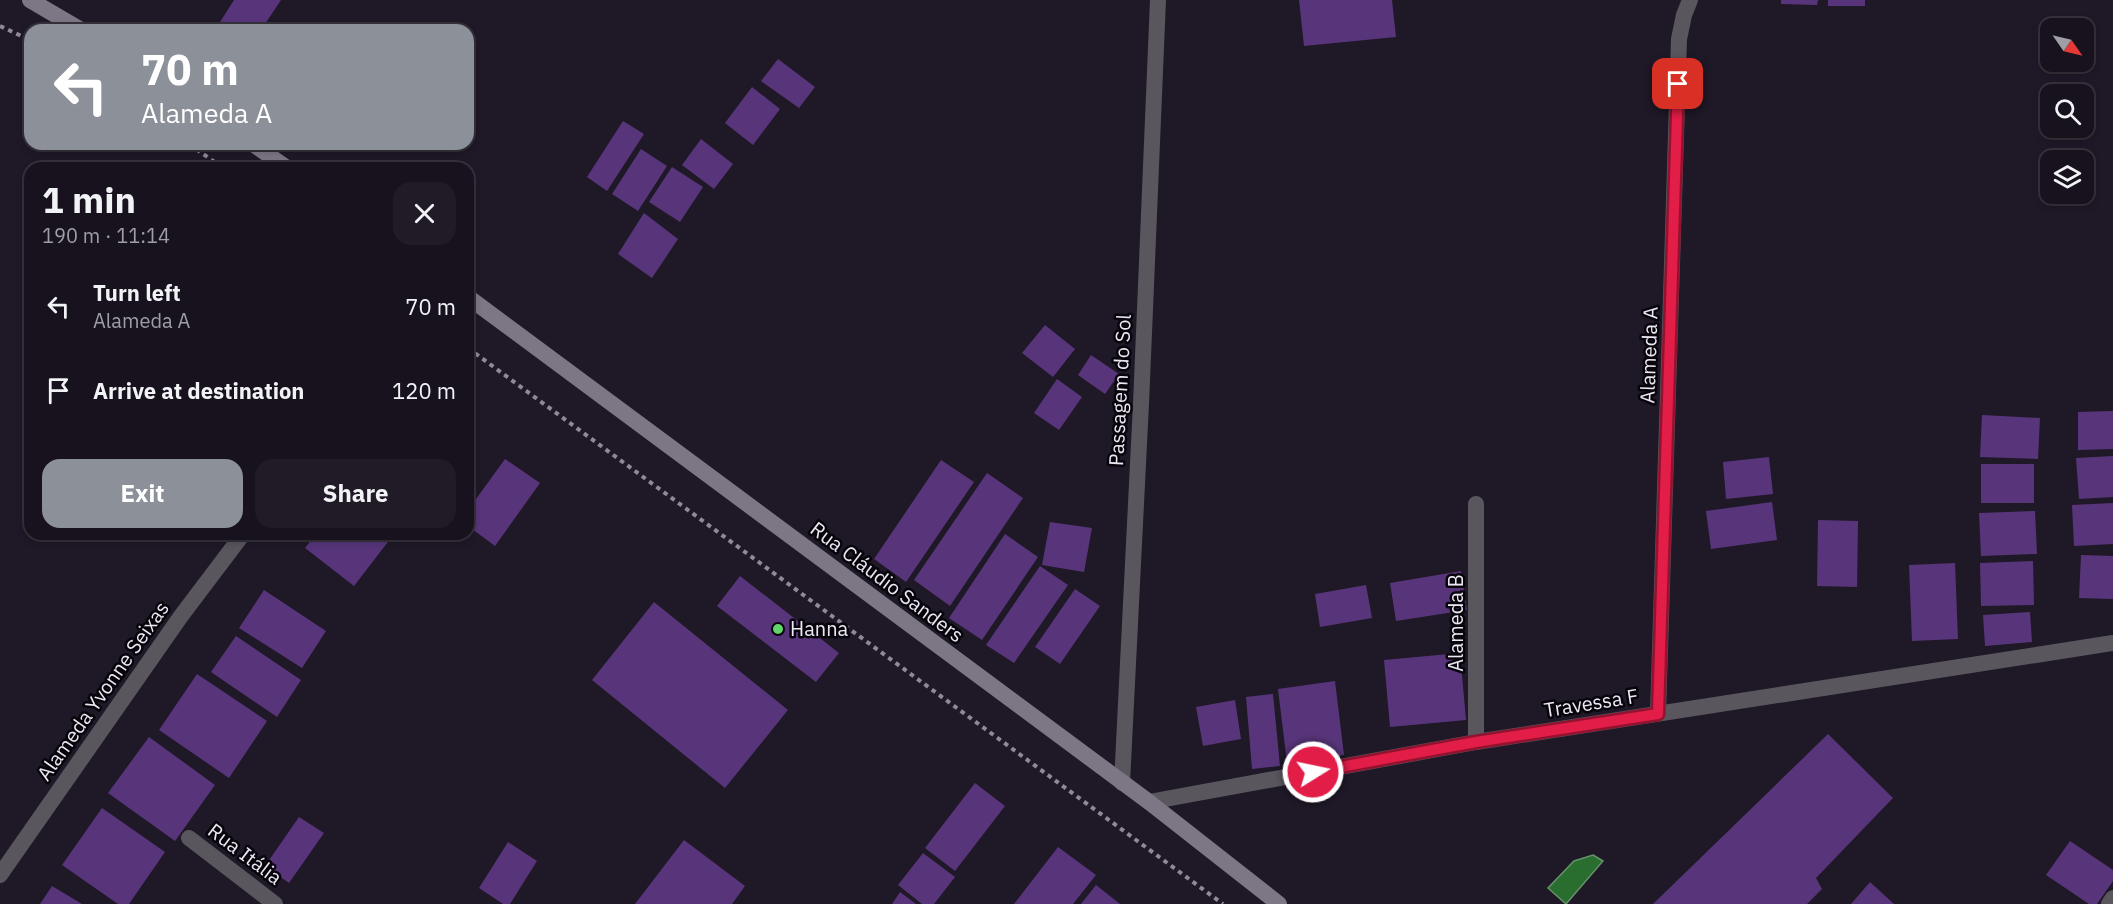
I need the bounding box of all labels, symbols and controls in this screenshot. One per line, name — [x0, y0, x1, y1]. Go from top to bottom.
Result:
north arrow — [2040, 18, 2094, 72]
map controls — [2040, 18, 2094, 204]
text: 70 m — [141, 42, 239, 97]
icon: left — [42, 48, 120, 126]
pin — [1652, 58, 1703, 109]
icon: arrive — [1661, 67, 1694, 100]
button: search — [2040, 84, 2094, 138]
text: Alameda A — [141, 95, 272, 130]
button: layers — [2040, 150, 2094, 204]
text: 1 min — [42, 176, 136, 223]
button: close — [393, 182, 456, 245]
text: 190 m · 11:14 — [42, 222, 170, 249]
text: Turn left — [93, 278, 181, 307]
icon: left — [42, 290, 75, 323]
text: 70 m — [405, 292, 456, 321]
street label: Alameda A — [1633, 306, 1664, 404]
text: Alameda A — [93, 307, 190, 334]
street label: Passagem do Sol — [1102, 313, 1137, 467]
icon: arrive — [42, 374, 75, 407]
text: Arrive at destination — [93, 376, 304, 405]
text: 120 m — [392, 376, 456, 405]
button: Exit — [42, 459, 243, 528]
button: Share — [255, 459, 456, 528]
street label: Rua Cláudio Sanders — [805, 515, 969, 648]
street label: Alameda B — [1442, 574, 1469, 672]
street label: Alameda Yvonne Seixas — [30, 596, 175, 786]
place label: Hanna — [790, 615, 849, 642]
marker: Hanna — [771, 622, 785, 636]
street label: Travessa F — [1542, 682, 1640, 723]
position arrow — [1281, 740, 1345, 804]
street label: Rua Itália — [203, 817, 288, 891]

